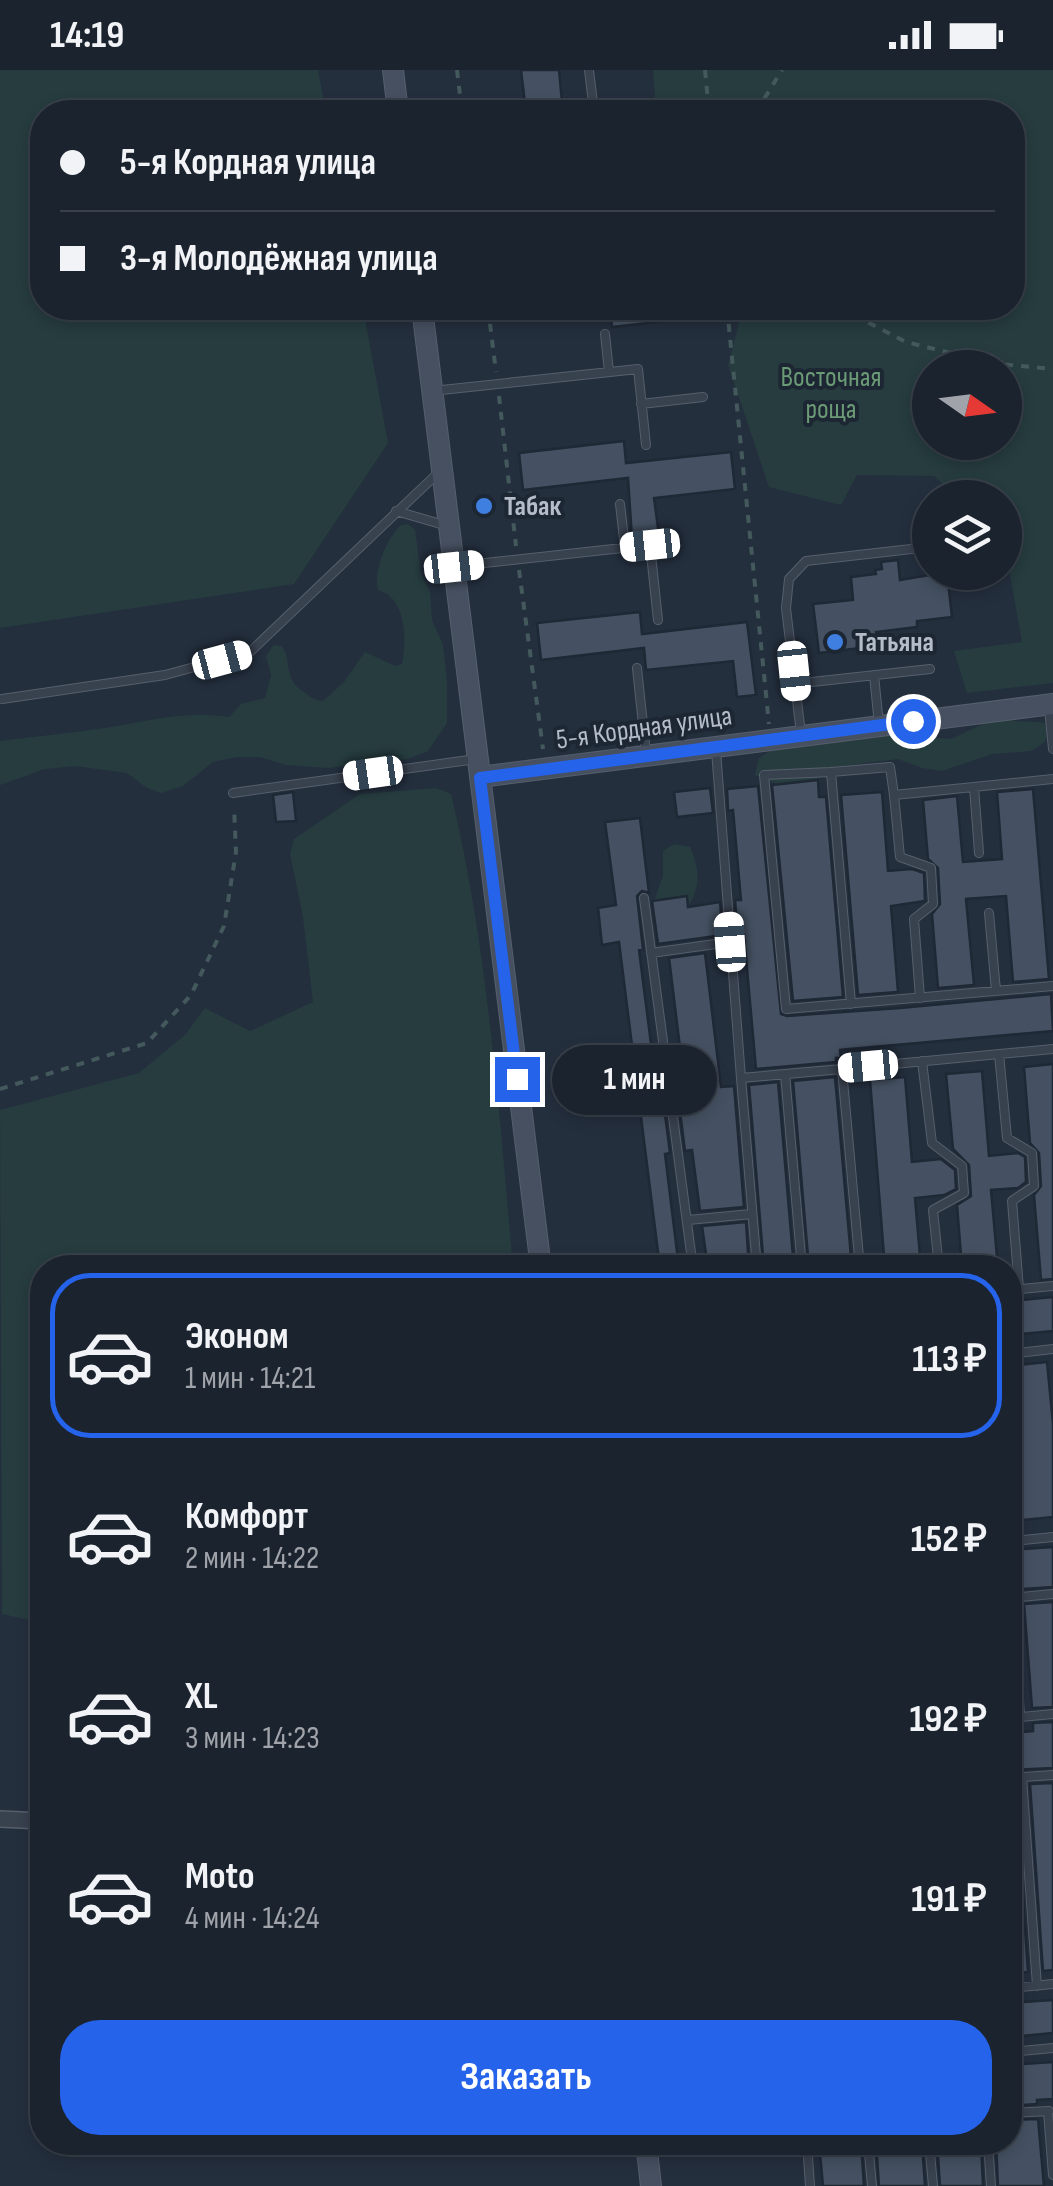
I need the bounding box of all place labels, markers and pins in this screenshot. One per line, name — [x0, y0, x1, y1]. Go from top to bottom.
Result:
place label: Табак — [504, 490, 562, 523]
marker: Табак — [473, 495, 495, 517]
place label: Татьяна — [855, 626, 934, 659]
marker: Татьяна — [824, 631, 846, 653]

